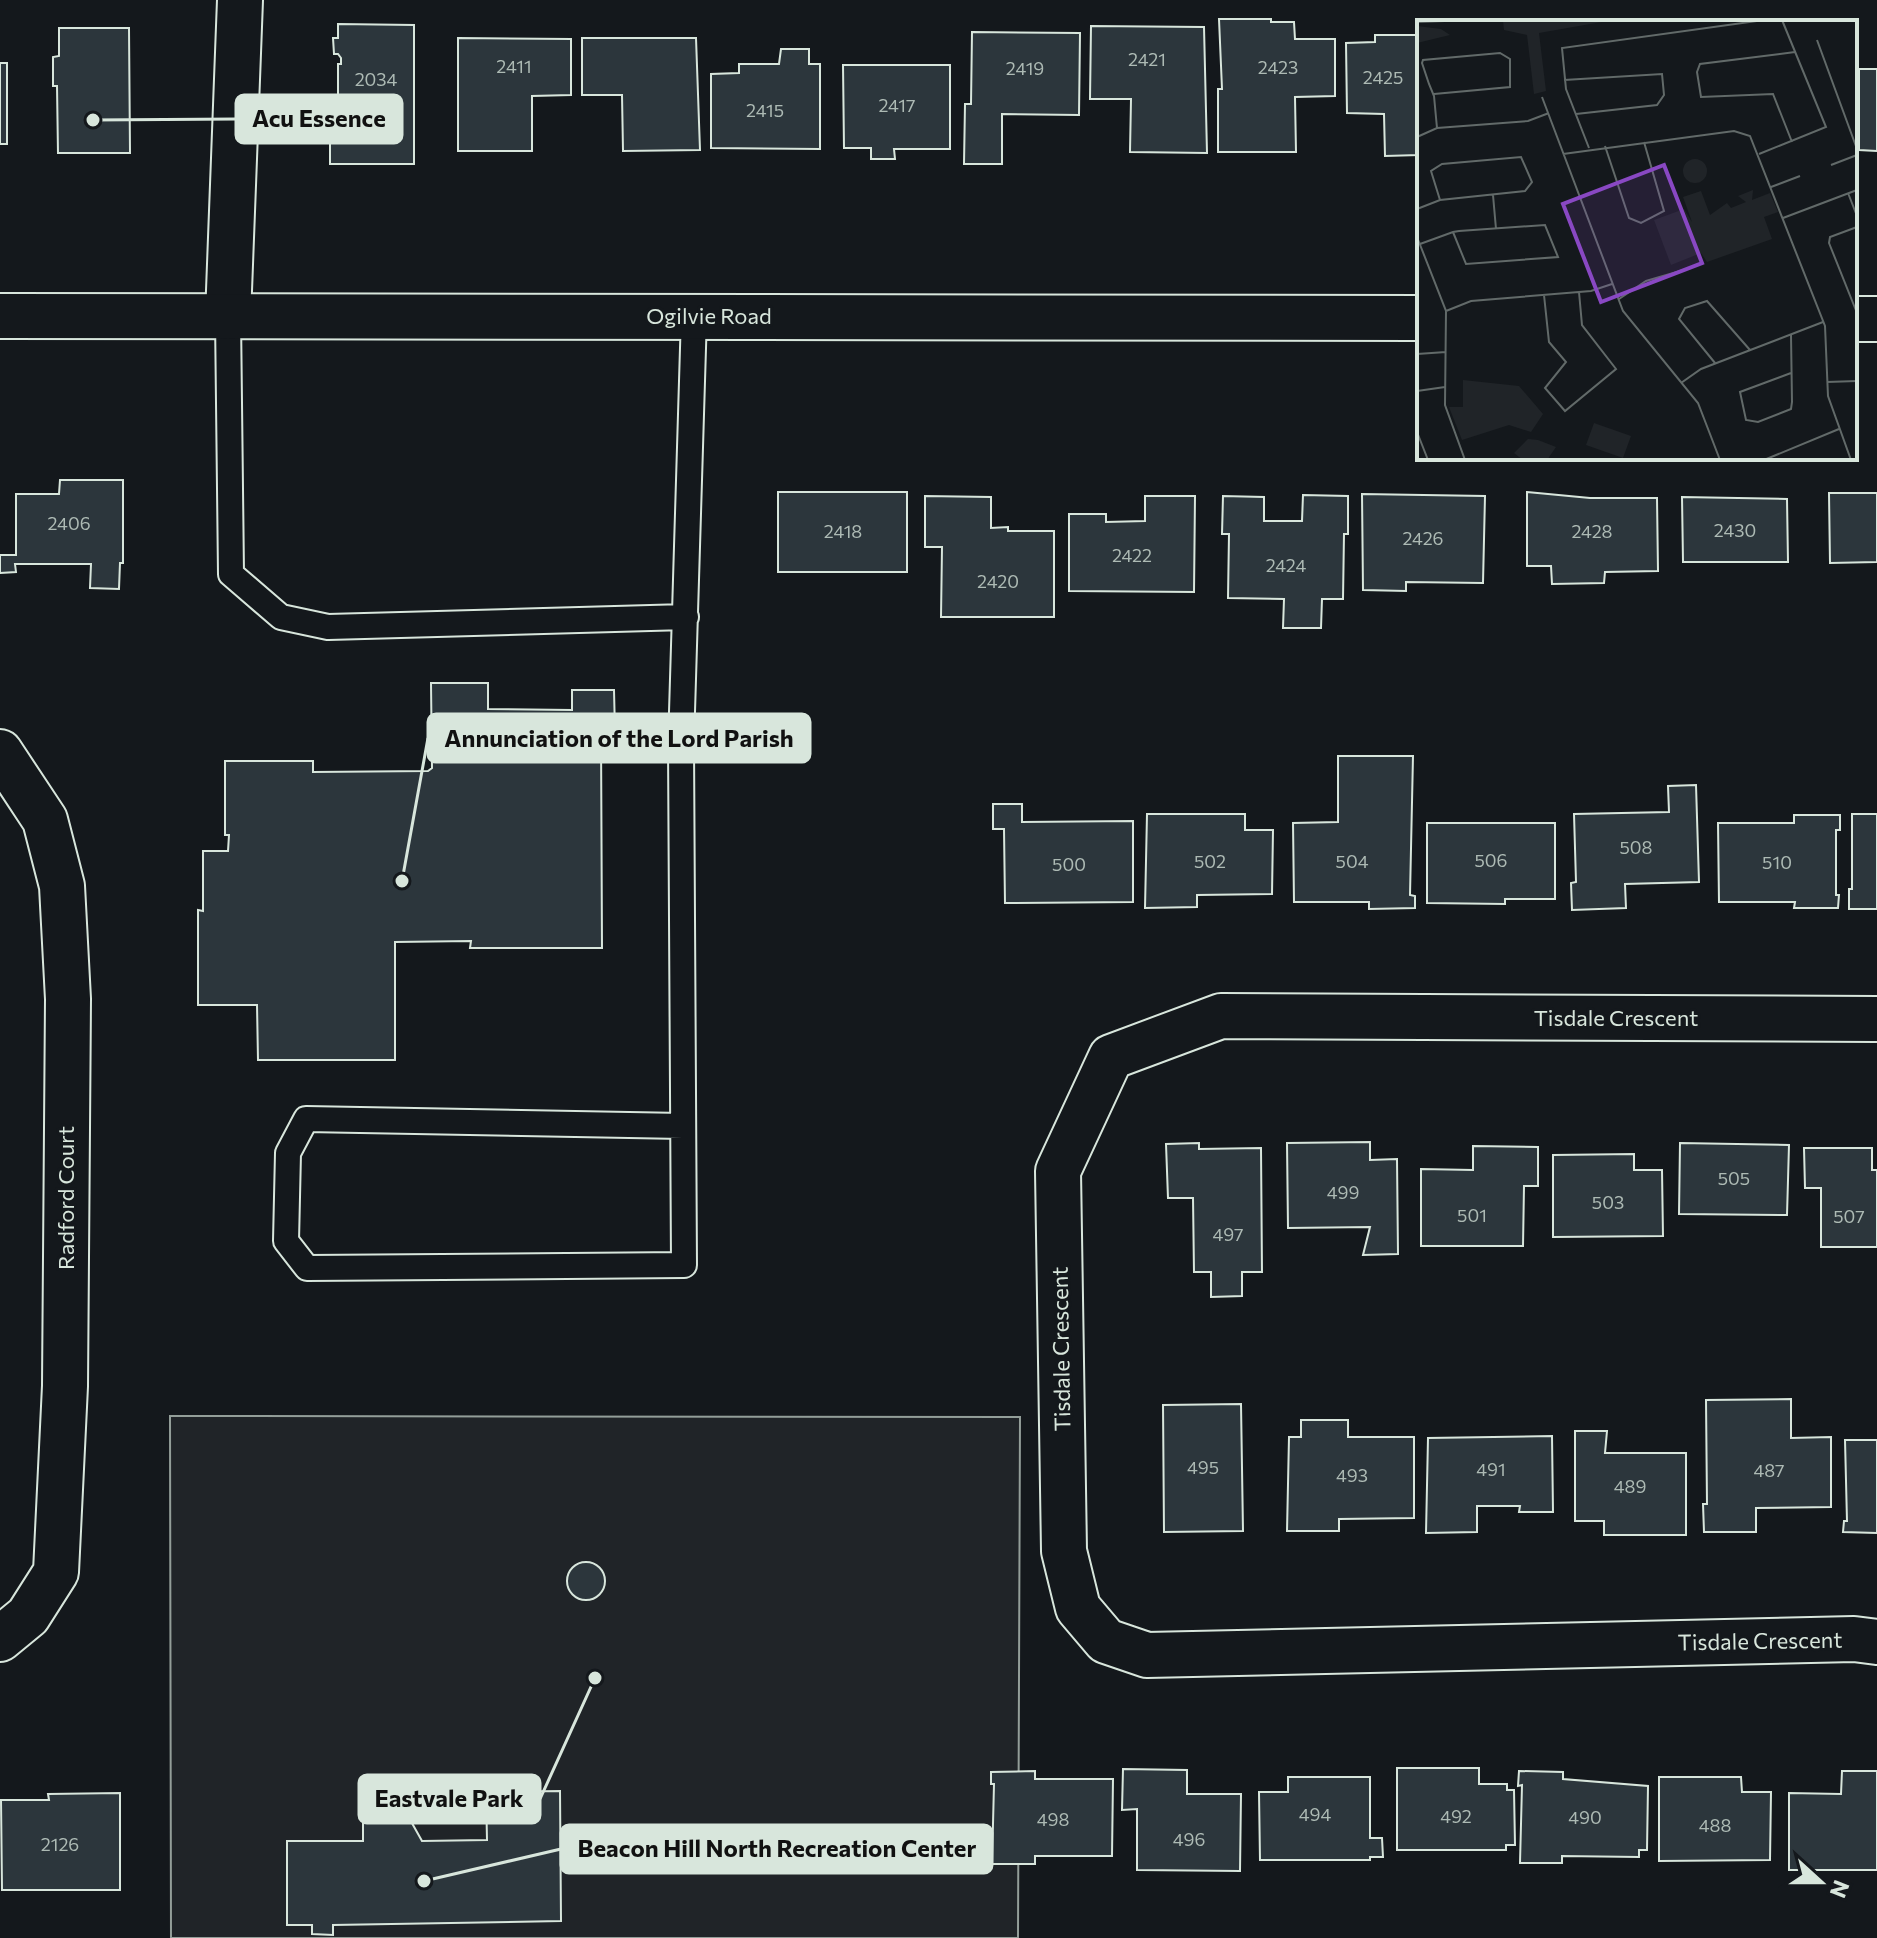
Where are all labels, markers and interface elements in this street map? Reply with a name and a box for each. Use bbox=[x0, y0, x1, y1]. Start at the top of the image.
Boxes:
inset map bbox=[1417, 20, 1857, 460]
house number: 2421 bbox=[1128, 48, 1166, 70]
house number: 2411 bbox=[496, 55, 532, 77]
house number: 2423 bbox=[1258, 56, 1298, 78]
house number: 2419 bbox=[1006, 57, 1044, 79]
house number: 2425 bbox=[1363, 66, 1403, 88]
house number: 2034 bbox=[355, 68, 398, 90]
house number: 2417 bbox=[878, 94, 916, 116]
callout: Acu Essence bbox=[236, 95, 402, 143]
house number: 2415 bbox=[746, 99, 784, 121]
text: Acu Essence bbox=[252, 103, 386, 132]
street label: Ogilvie Road bbox=[646, 302, 772, 329]
house number: 2406 bbox=[47, 512, 91, 534]
house number: 2430 bbox=[1714, 519, 1756, 541]
house number: 2418 bbox=[824, 520, 862, 542]
house number: 2428 bbox=[1571, 520, 1613, 542]
house number: 2426 bbox=[1402, 527, 1444, 549]
house number: 2422 bbox=[1112, 544, 1152, 566]
house number: 2424 bbox=[1266, 554, 1307, 576]
house number: 2420 bbox=[977, 570, 1019, 592]
callout: Annunciation of the Lord Parish bbox=[428, 714, 810, 762]
text: Annunciation of the Lord Parish bbox=[444, 723, 794, 752]
house number: 508 bbox=[1619, 836, 1653, 858]
house number: 506 bbox=[1474, 849, 1508, 871]
house number: 502 bbox=[1194, 850, 1226, 872]
house number: 504 bbox=[1336, 850, 1369, 872]
house number: 510 bbox=[1762, 851, 1792, 873]
house number: 500 bbox=[1052, 853, 1086, 875]
street label: Tisdale Crescent bbox=[1534, 1004, 1698, 1031]
street label: Radford Court bbox=[52, 1126, 79, 1270]
house number: 505 bbox=[1718, 1167, 1750, 1189]
house number: 499 bbox=[1327, 1181, 1359, 1203]
house number: 503 bbox=[1592, 1191, 1624, 1213]
house number: 501 bbox=[1457, 1204, 1487, 1226]
house number: 507 bbox=[1833, 1205, 1865, 1227]
house number: 497 bbox=[1212, 1223, 1244, 1245]
street label: Tisdale Crescent bbox=[1046, 1266, 1075, 1432]
house number: 495 bbox=[1187, 1456, 1219, 1478]
house number: 491 bbox=[1476, 1458, 1506, 1480]
house number: 487 bbox=[1753, 1459, 1785, 1481]
house number: 493 bbox=[1336, 1464, 1368, 1486]
house number: 489 bbox=[1614, 1475, 1646, 1497]
street label: Tisdale Crescent bbox=[1677, 1626, 1843, 1655]
callout: Eastvale Park bbox=[359, 1775, 540, 1823]
text: Eastvale Park bbox=[374, 1783, 524, 1812]
house number: 494 bbox=[1299, 1803, 1331, 1825]
house number: 492 bbox=[1440, 1805, 1472, 1827]
house number: 490 bbox=[1568, 1806, 1602, 1828]
house number: 498 bbox=[1037, 1808, 1069, 1830]
house number: 488 bbox=[1699, 1814, 1731, 1836]
callout: Beacon Hill North Recreation Center bbox=[561, 1825, 992, 1873]
house number: 496 bbox=[1173, 1828, 1205, 1850]
house number: 2126 bbox=[41, 1833, 79, 1855]
text: Beacon Hill North Recreation Center bbox=[578, 1833, 976, 1862]
north arrow bbox=[1781, 1842, 1861, 1922]
text: N bbox=[1825, 1877, 1856, 1902]

